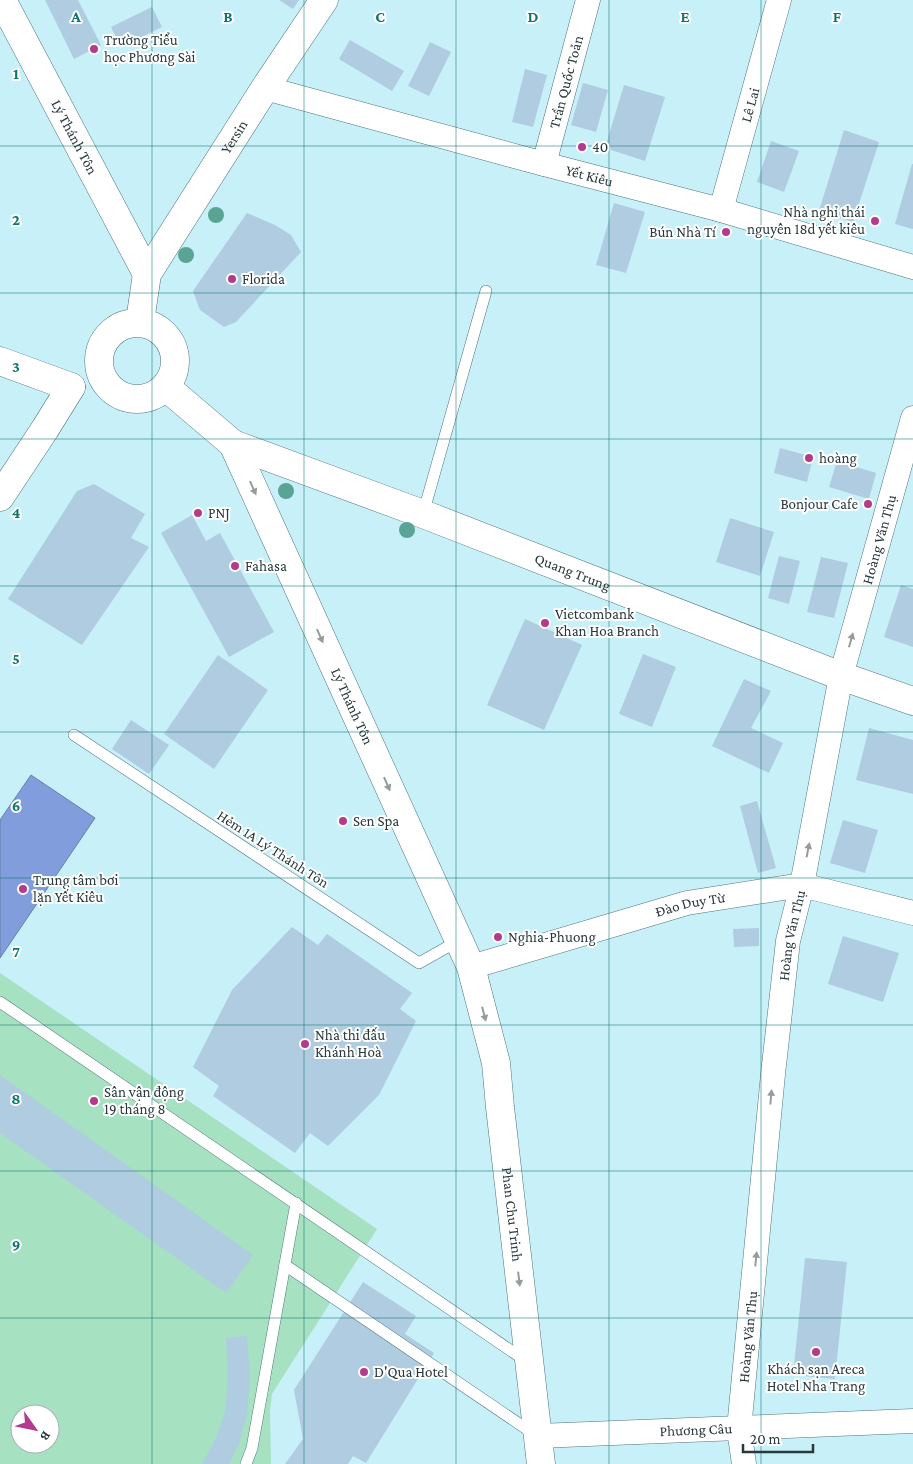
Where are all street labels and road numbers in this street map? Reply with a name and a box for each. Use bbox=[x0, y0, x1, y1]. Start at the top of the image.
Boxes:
street label: Trần Quốc Toản bbox=[546, 34, 586, 130]
street label: Lê Lai bbox=[738, 86, 762, 124]
street label: Lý Thánh Tôn bbox=[48, 97, 101, 177]
street label: Yersin bbox=[217, 117, 251, 157]
street label: Yết Kiêu bbox=[564, 162, 615, 190]
street label: Hoàng Văn Thụ bbox=[859, 493, 900, 586]
street label: Quang Trung bbox=[533, 550, 613, 595]
street label: Lý Thánh Tôn bbox=[328, 665, 377, 747]
street label: Hẻm 1A Lý Thánh Tôn bbox=[214, 807, 332, 892]
street label: Hoàng Văn Thụ bbox=[776, 888, 809, 982]
street label: Đào Duy Từ bbox=[653, 889, 727, 920]
street label: Phan Chu Trinh bbox=[499, 1166, 526, 1262]
street label: Hoàng Văn Thụ bbox=[735, 1290, 761, 1383]
street label: Phương Câu bbox=[659, 1420, 733, 1439]

